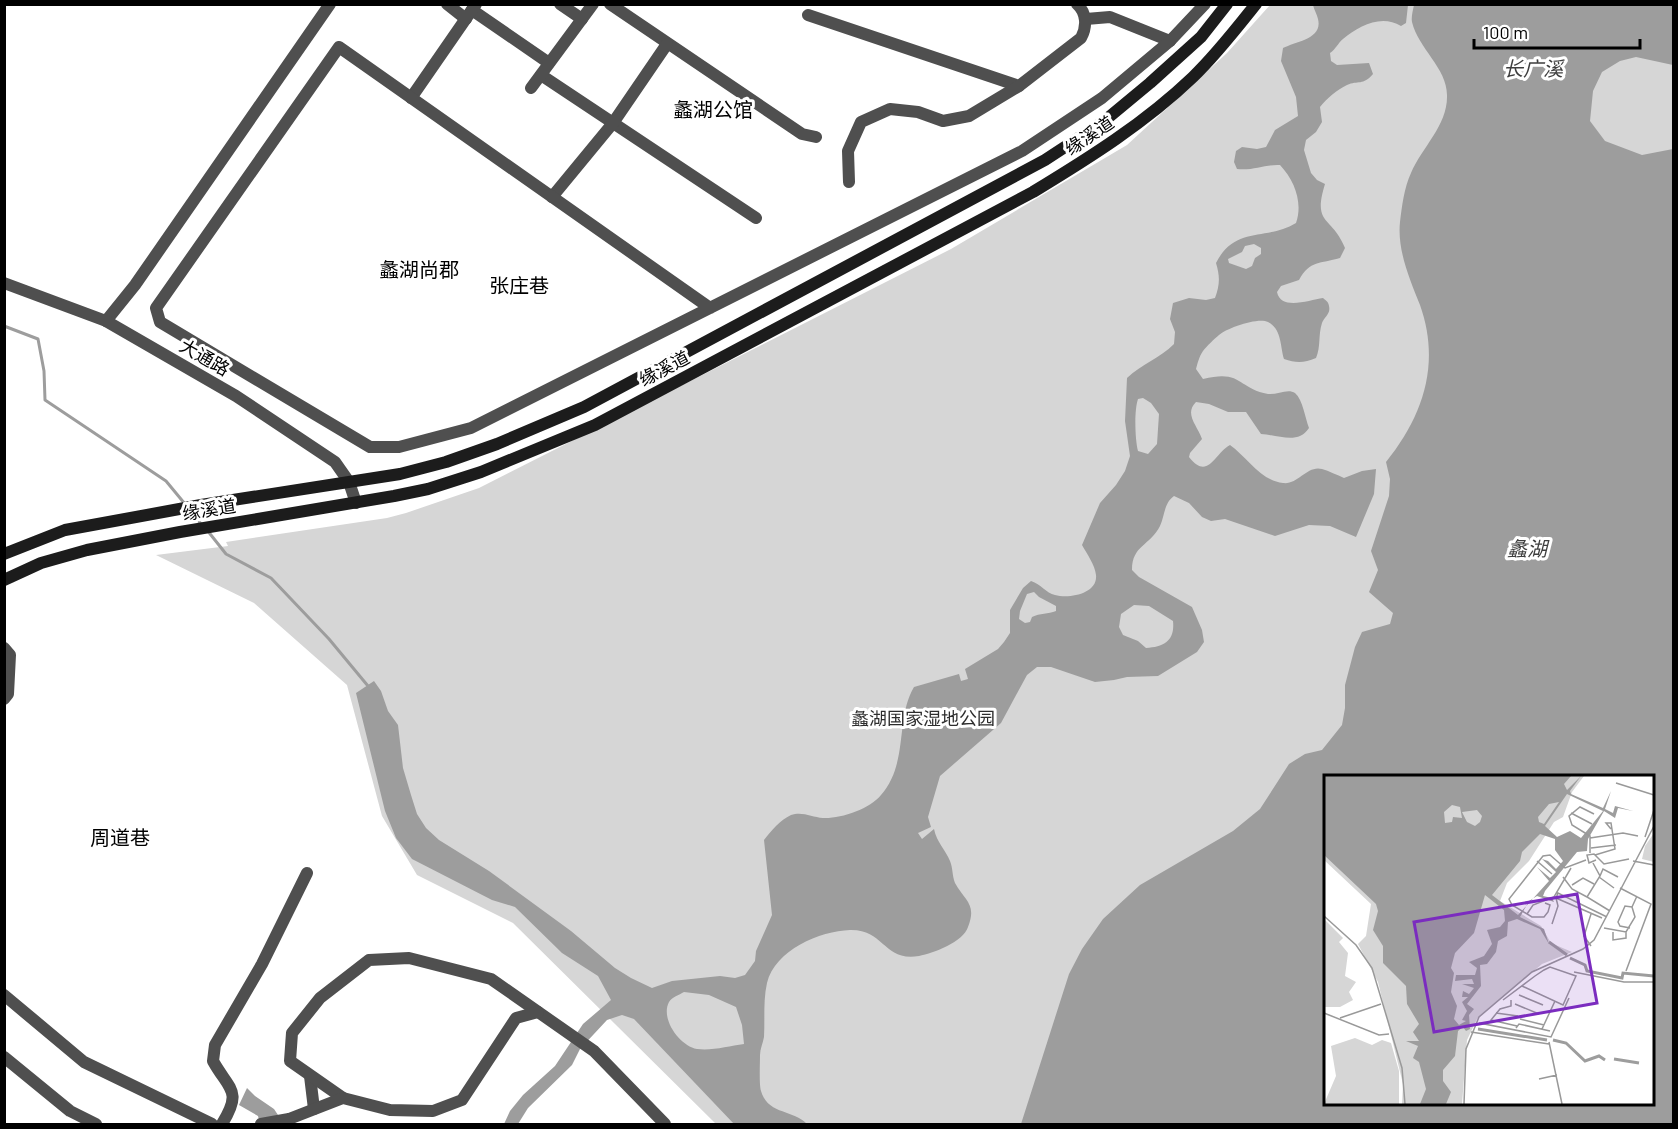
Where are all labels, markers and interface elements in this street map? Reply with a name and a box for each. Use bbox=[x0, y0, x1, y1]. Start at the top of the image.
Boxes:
scale bar bbox=[1474, 12, 1640, 50]
text: 100 m bbox=[1483, 21, 1528, 43]
water label: 长广溪 bbox=[1503, 56, 1565, 80]
district label: 蠡湖公馆 bbox=[673, 97, 753, 121]
street label: 缘溪道 bbox=[1060, 111, 1118, 159]
district label: 蠡湖尚郡 bbox=[379, 257, 459, 281]
district label: 张庄巷 bbox=[489, 273, 549, 297]
street label: 大通路 bbox=[176, 334, 234, 380]
street label: 缘溪道 bbox=[635, 346, 693, 390]
street label: 缘溪道 bbox=[181, 494, 237, 524]
water label: 蠡湖 bbox=[1507, 536, 1550, 560]
park label: 蠡湖国家湿地公园 bbox=[851, 707, 995, 729]
inset map bbox=[1324, 775, 1654, 1105]
district label: 周道巷 bbox=[90, 825, 150, 849]

